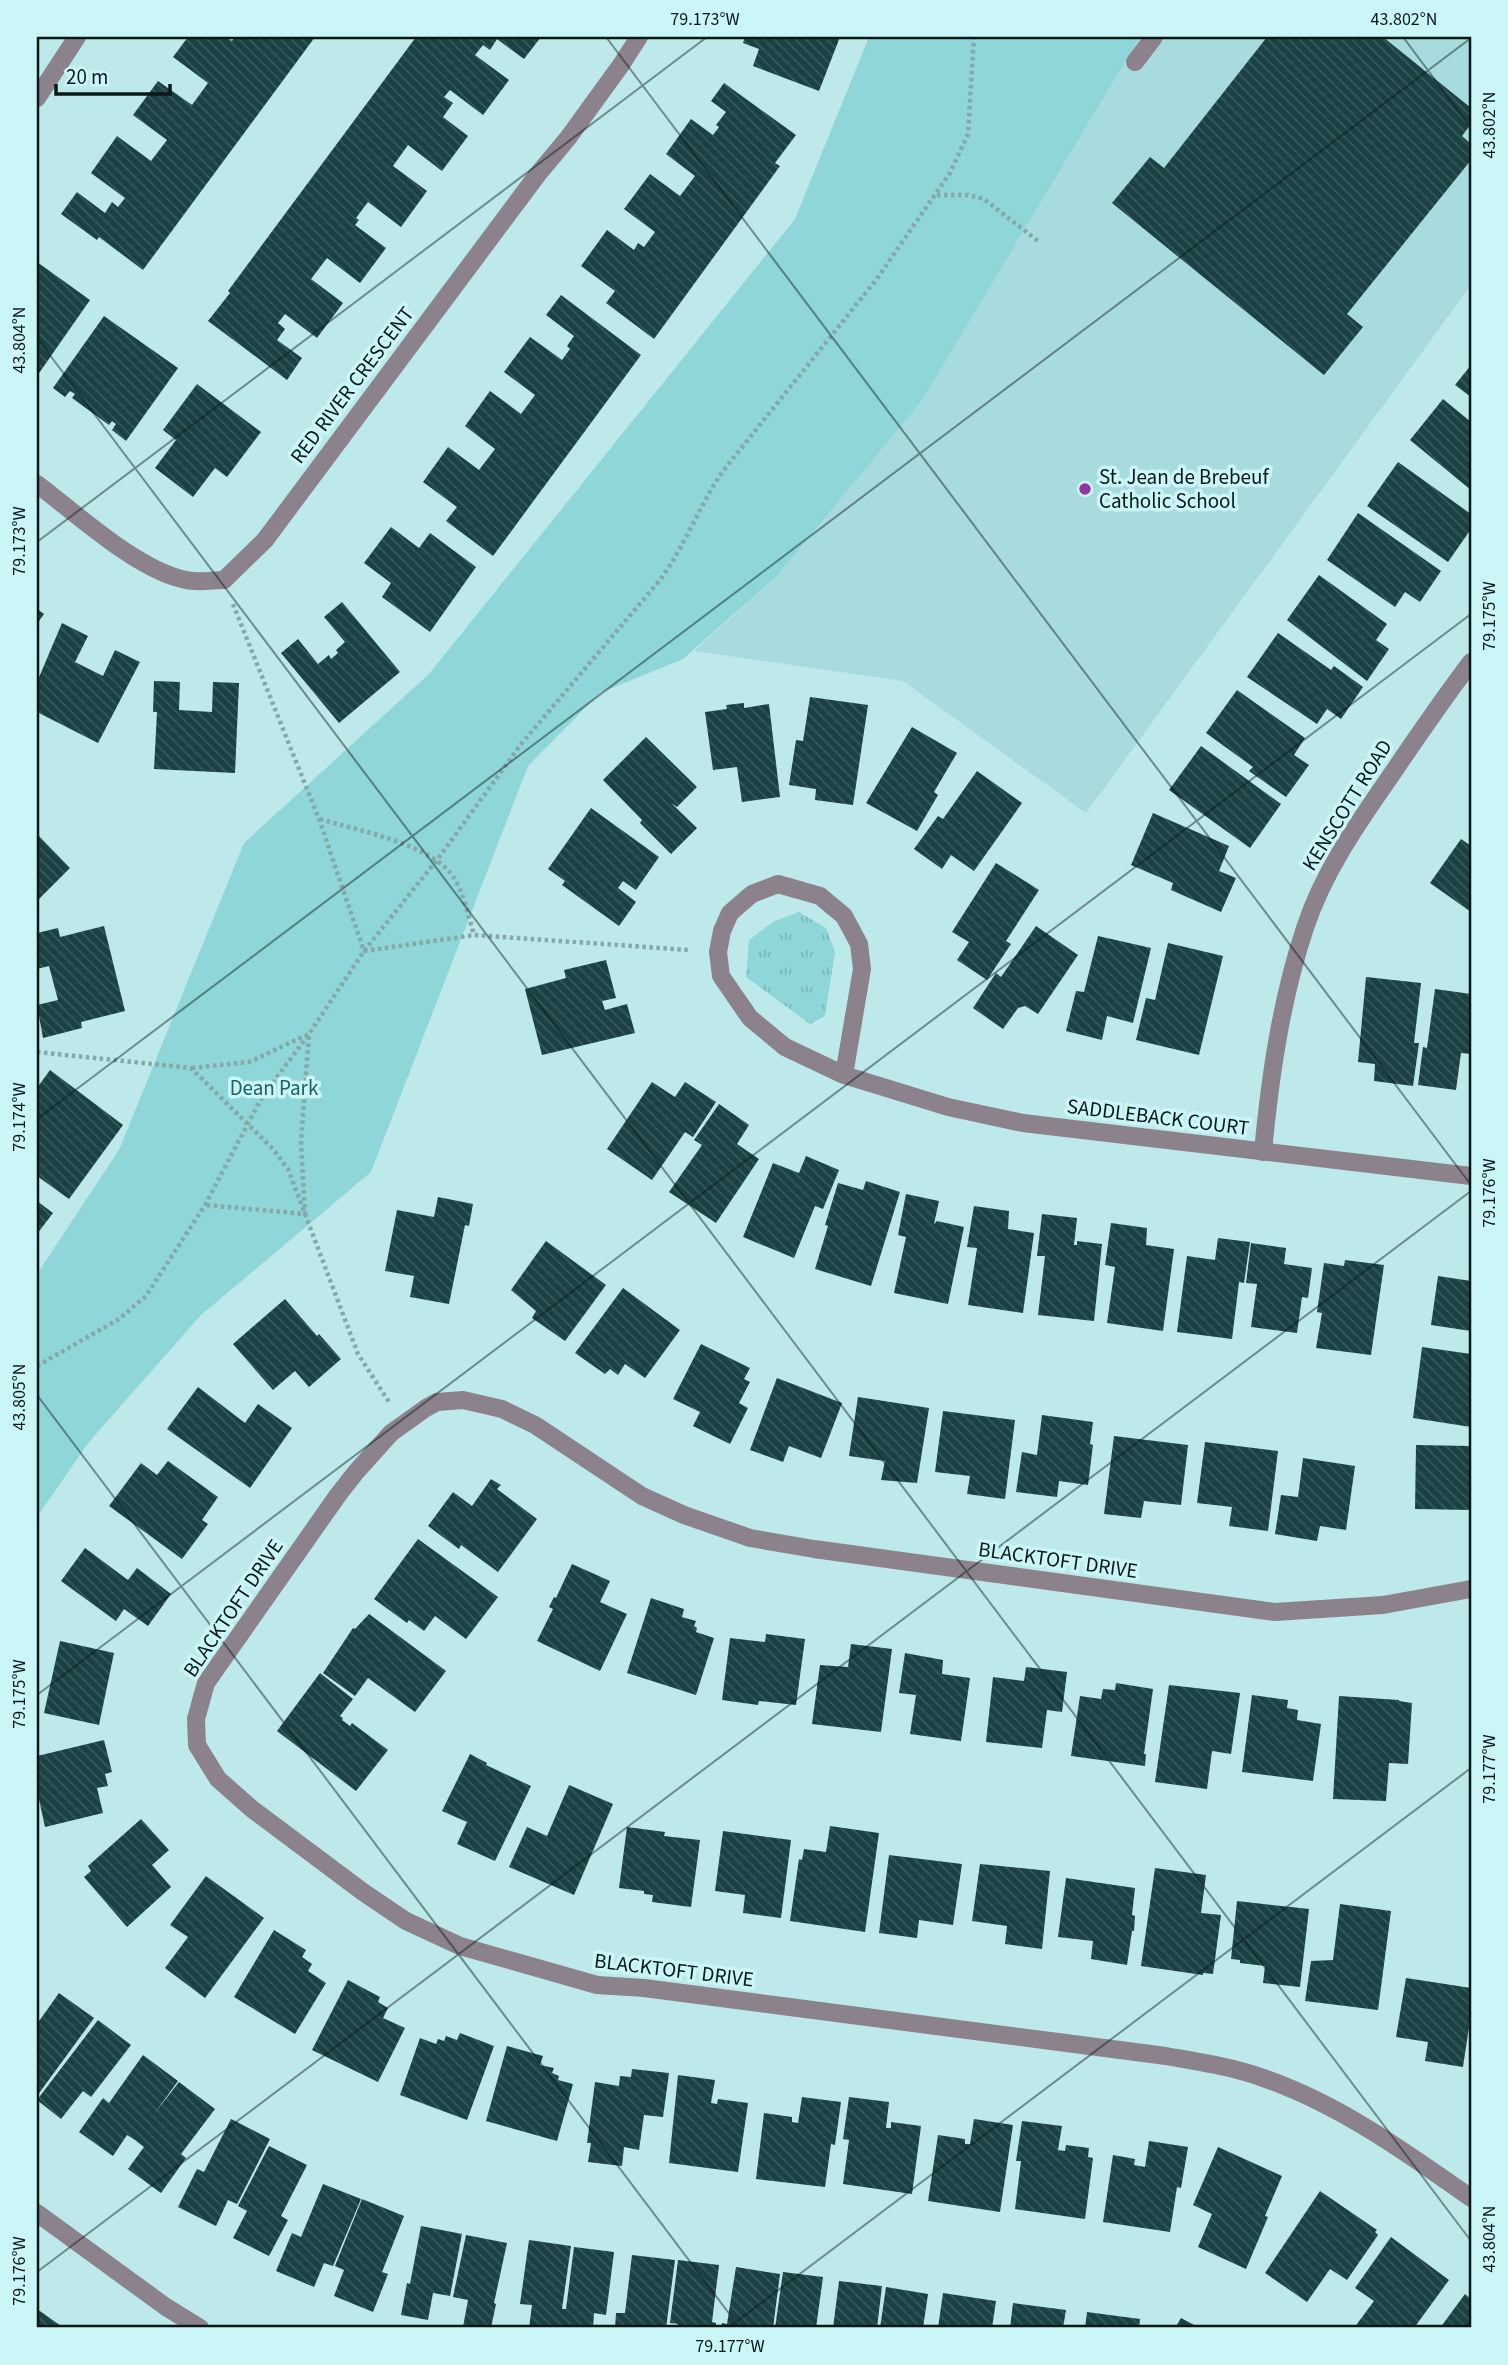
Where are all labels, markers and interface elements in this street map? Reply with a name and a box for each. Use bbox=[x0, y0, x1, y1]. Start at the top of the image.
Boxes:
text: 79.173°W bbox=[670, 7, 740, 32]
text: 43.802°N bbox=[1371, 7, 1437, 32]
scale bar bbox=[56, 52, 170, 96]
text: 20 m bbox=[66, 62, 108, 92]
text: 43.802°N bbox=[1477, 92, 1502, 158]
street label: RED RIVER CRESCENT bbox=[283, 300, 421, 470]
text: 43.804°N bbox=[7, 307, 32, 373]
place label: St. Jean de Brebeuf Catholic School bbox=[1099, 462, 1269, 516]
marker: St. Jean de Brebeuf Catholic School bbox=[1077, 481, 1093, 497]
text: 79.173°W bbox=[7, 506, 32, 576]
text: 79.175°W bbox=[1477, 581, 1502, 651]
street label: KENSCOTT ROAD bbox=[1295, 734, 1399, 876]
park label: Dean Park bbox=[230, 1073, 319, 1103]
text: 79.174°W bbox=[7, 1082, 32, 1152]
street label: SADDLEBACK COURT bbox=[1065, 1091, 1251, 1143]
text: 79.176°W bbox=[1477, 1158, 1502, 1228]
text: 43.805°N bbox=[7, 1364, 32, 1430]
street label: BLACKTOFT DRIVE bbox=[176, 1533, 290, 1683]
street label: BLACKTOFT DRIVE bbox=[976, 1534, 1140, 1586]
text: 79.175°W bbox=[7, 1659, 32, 1729]
text: 79.177°W bbox=[1477, 1734, 1502, 1804]
street label: BLACKTOFT DRIVE bbox=[593, 1945, 755, 1995]
text: 43.804°N bbox=[1477, 2206, 1502, 2272]
text: 79.176°W bbox=[7, 2236, 32, 2306]
text: 79.177°W bbox=[695, 2334, 765, 2359]

